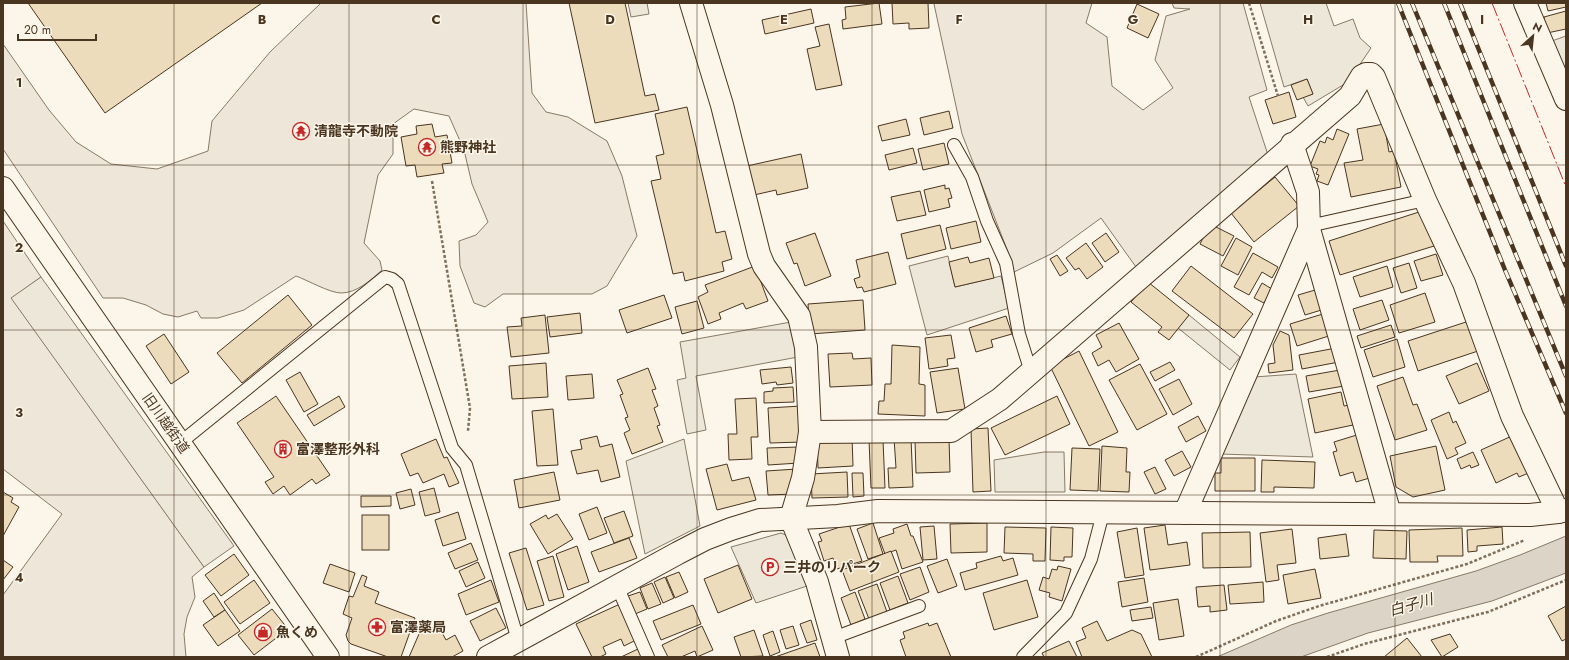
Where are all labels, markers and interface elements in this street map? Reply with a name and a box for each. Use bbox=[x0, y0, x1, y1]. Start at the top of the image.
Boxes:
text: B bbox=[258, 10, 267, 29]
text: C bbox=[431, 10, 441, 29]
text: D bbox=[605, 10, 615, 29]
text: E bbox=[780, 10, 788, 29]
text: F bbox=[955, 10, 963, 29]
text: G bbox=[1128, 10, 1139, 29]
text: H bbox=[1303, 10, 1313, 29]
text: I bbox=[1480, 10, 1484, 29]
scale bar bbox=[18, 16, 96, 42]
north arrow bbox=[1513, 16, 1553, 56]
text: N bbox=[1530, 18, 1545, 36]
text: 20 m bbox=[24, 21, 51, 39]
text: 1 bbox=[16, 73, 22, 92]
temple icon: 清龍寺不動院 bbox=[291, 121, 311, 141]
place label: 清龍寺不動院 bbox=[314, 121, 398, 141]
temple icon: 熊野神社 bbox=[417, 137, 437, 157]
place label: 熊野神社 bbox=[440, 137, 496, 157]
text: 2 bbox=[15, 238, 23, 257]
street label: 旧川越街道 bbox=[138, 389, 194, 457]
text: 3 bbox=[15, 403, 23, 422]
building icon: 富澤整形外科 bbox=[273, 439, 293, 459]
place label: 富澤整形外科 bbox=[296, 439, 380, 459]
parking icon: 三井のリパーク bbox=[760, 557, 780, 577]
place label: 三井のリパーク bbox=[783, 557, 881, 577]
text: 4 bbox=[14, 568, 24, 587]
water label: 白子川 bbox=[1386, 588, 1438, 622]
pharmacy icon: 富澤薬局 bbox=[367, 617, 387, 637]
place label: 富澤薬局 bbox=[390, 617, 446, 637]
shop icon: 魚くめ bbox=[253, 622, 273, 642]
place label: 魚くめ bbox=[276, 622, 318, 642]

